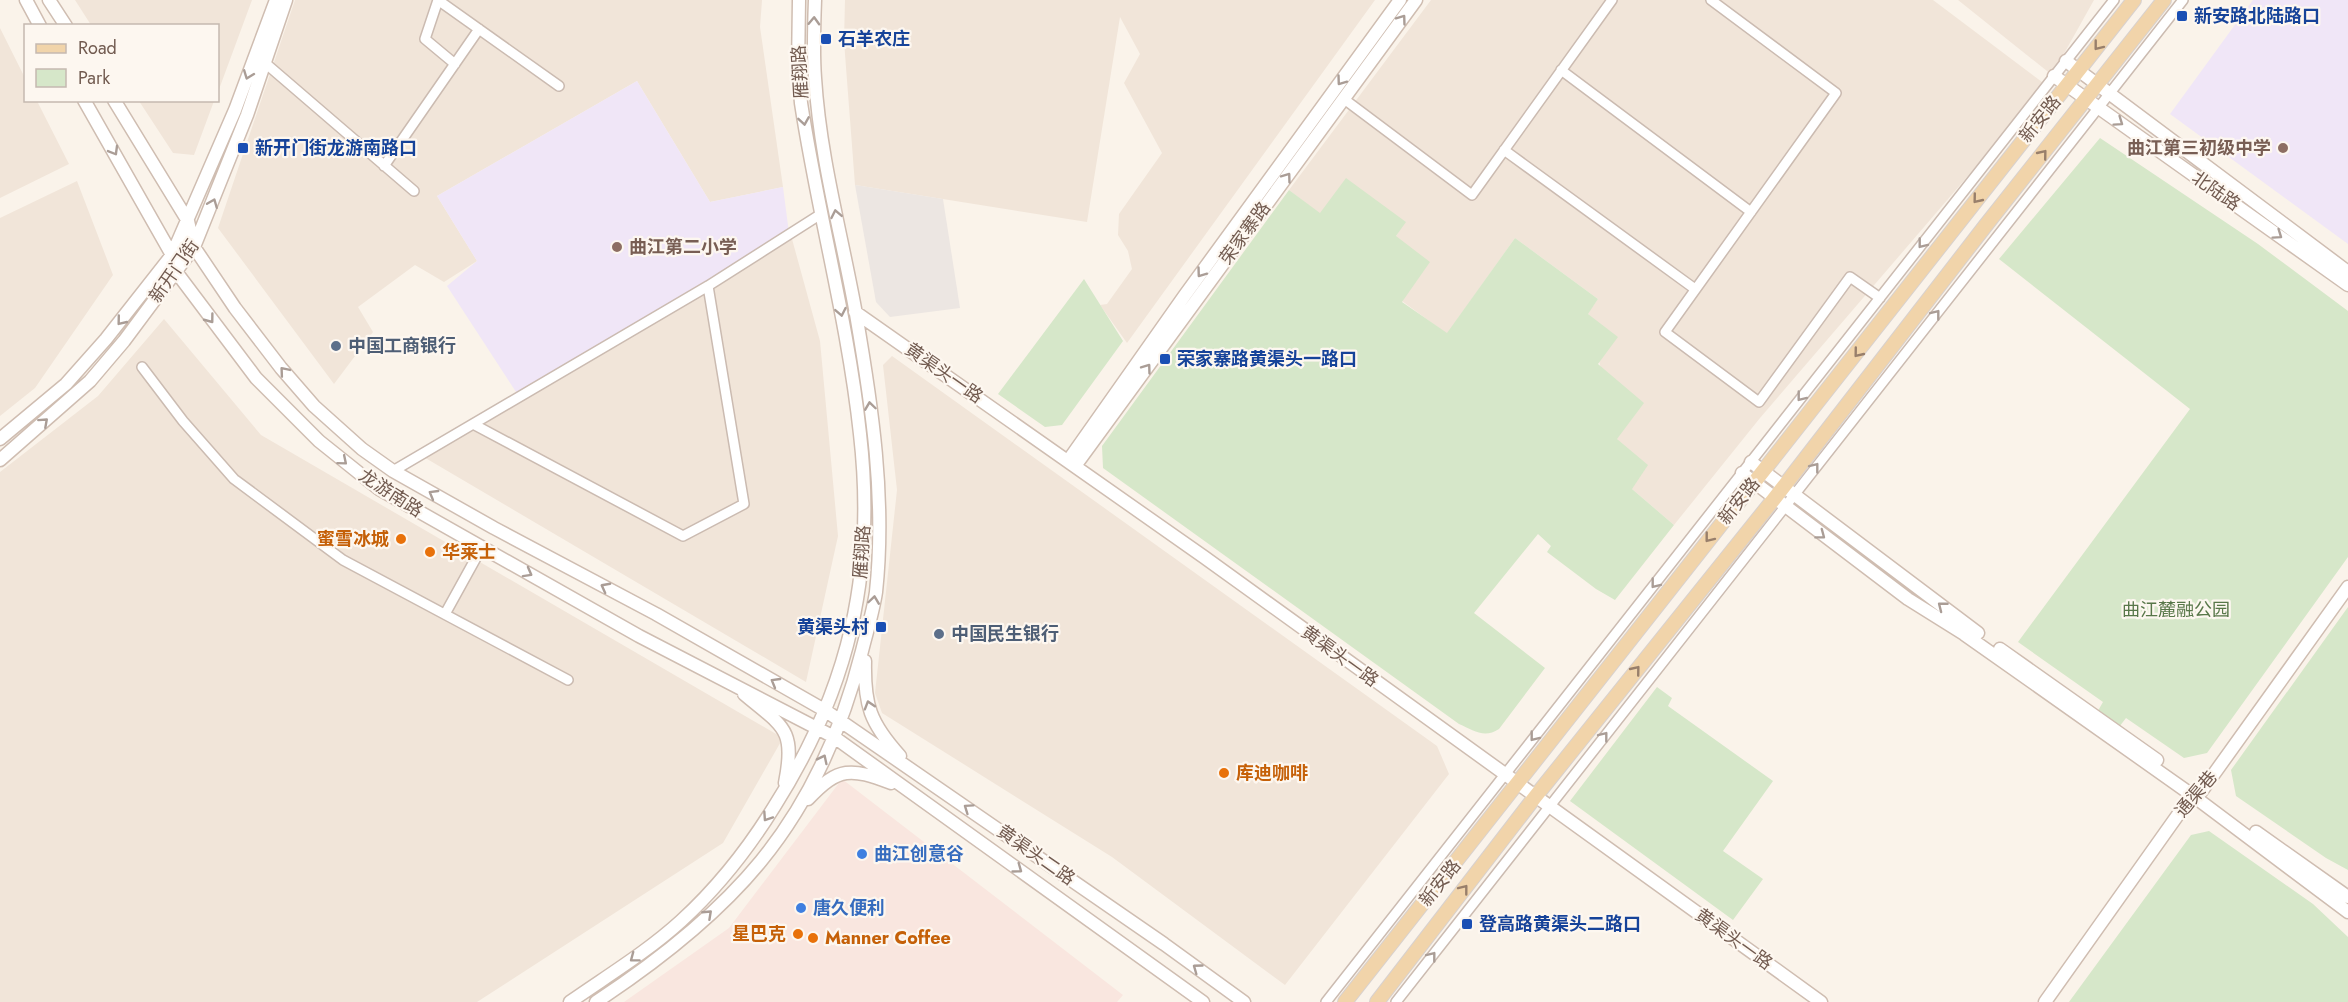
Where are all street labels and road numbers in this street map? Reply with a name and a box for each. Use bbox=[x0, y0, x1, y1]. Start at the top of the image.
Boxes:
street label: 雁翔路 bbox=[786, 44, 814, 100]
street label: 新安路 bbox=[2013, 90, 2067, 148]
street label: 北陆路 bbox=[2186, 165, 2246, 217]
street label: 荣家寨路 bbox=[1213, 196, 1277, 270]
street label: 新开门街 bbox=[143, 234, 205, 308]
street label: 黄渠头一路 bbox=[900, 337, 988, 409]
street label: 龙游南路 bbox=[354, 462, 428, 524]
street label: 新安路 bbox=[1712, 472, 1766, 530]
street label: 雁翔路 bbox=[847, 524, 877, 580]
street label: 黄渠头一路 bbox=[1296, 619, 1384, 693]
street label: 通渠巷 bbox=[2169, 765, 2223, 823]
street label: 黄渠头二路 bbox=[992, 819, 1080, 891]
street label: 新安路 bbox=[1413, 854, 1467, 912]
street label: 黄渠头一路 bbox=[1690, 902, 1778, 976]

